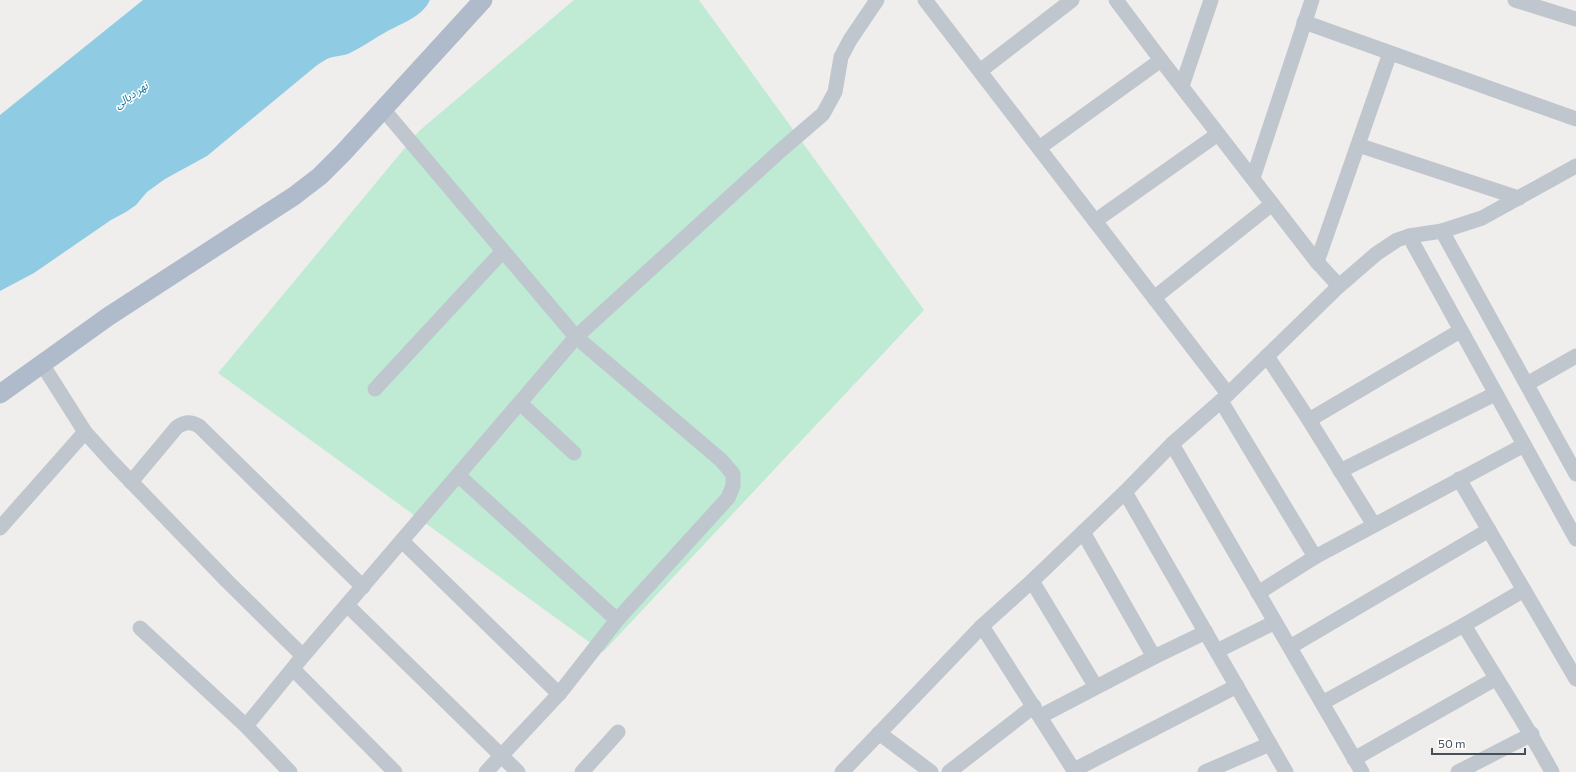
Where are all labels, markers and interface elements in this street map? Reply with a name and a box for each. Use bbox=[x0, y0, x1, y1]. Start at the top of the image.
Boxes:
water label: نهر ديالى bbox=[112, 78, 152, 112]
scale bar bbox=[1432, 730, 1525, 756]
text: 50 m bbox=[1438, 736, 1466, 750]

